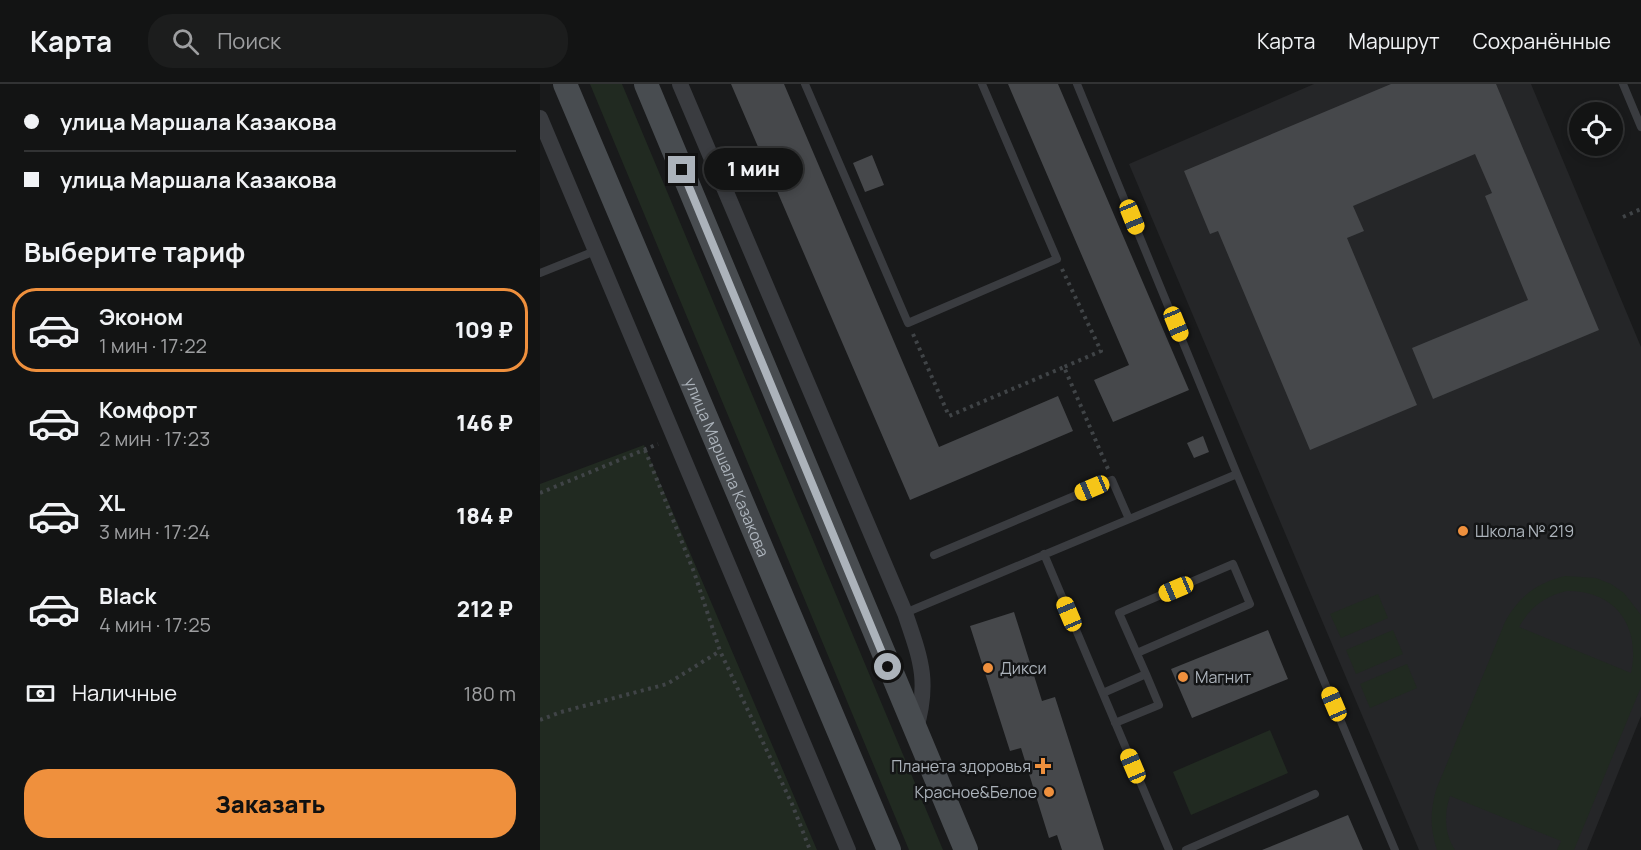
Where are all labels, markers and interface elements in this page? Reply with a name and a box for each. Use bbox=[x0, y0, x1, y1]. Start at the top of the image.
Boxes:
search box bbox=[148, 14, 568, 68]
text: Карта bbox=[30, 22, 112, 60]
icon: search bbox=[169, 25, 202, 58]
text: Поиск bbox=[217, 26, 281, 56]
text: Карта bbox=[1257, 27, 1315, 55]
text: Маршрут bbox=[1348, 27, 1440, 55]
text: Сохранённые bbox=[1473, 27, 1611, 55]
map controls bbox=[1569, 102, 1623, 156]
button: locate bbox=[1569, 102, 1623, 156]
text: улица Маршала Казакова bbox=[60, 107, 337, 137]
callout: 1 мин bbox=[703, 149, 802, 191]
text: 1 мин bbox=[727, 155, 780, 182]
route end bbox=[668, 156, 695, 183]
text: улица Маршала Казакова bbox=[60, 165, 337, 195]
car bbox=[1117, 197, 1147, 237]
text: Выберите тариф bbox=[24, 233, 245, 270]
text: Эконом bbox=[99, 302, 183, 332]
icon: car bbox=[27, 303, 81, 357]
car bbox=[1161, 304, 1191, 344]
text: 109 ₽ bbox=[455, 315, 513, 345]
text: 1 мин · 17:22 bbox=[99, 332, 207, 359]
street label: улица Маршала Казакова bbox=[679, 374, 775, 560]
text: Комфорт bbox=[99, 395, 197, 425]
icon: car bbox=[27, 396, 81, 450]
text: 146 ₽ bbox=[456, 408, 513, 438]
text: 2 мин · 17:23 bbox=[99, 425, 210, 452]
car bbox=[1072, 473, 1112, 503]
text: XL bbox=[99, 488, 125, 518]
icon: car bbox=[27, 489, 81, 543]
text: 184 ₽ bbox=[456, 501, 513, 531]
text: 3 мин · 17:24 bbox=[99, 518, 210, 545]
place label: Школа № 219 bbox=[1475, 520, 1574, 542]
marker: Школа № 219 bbox=[1456, 524, 1470, 538]
car bbox=[1156, 574, 1196, 604]
text: Black bbox=[99, 581, 156, 611]
icon: car bbox=[27, 582, 81, 636]
text: 212 ₽ bbox=[457, 594, 513, 624]
car bbox=[1054, 594, 1084, 634]
text: 4 мин · 17:25 bbox=[99, 611, 211, 638]
route start bbox=[874, 653, 901, 680]
place label: Дикси bbox=[1000, 657, 1047, 679]
marker: Дикси bbox=[981, 661, 995, 675]
place label: Магнит bbox=[1195, 666, 1251, 688]
marker: Магнит bbox=[1176, 670, 1190, 684]
icon: cash bbox=[24, 677, 57, 710]
text: Наличные bbox=[72, 678, 177, 708]
text: 180 m bbox=[463, 680, 516, 707]
car bbox=[1319, 684, 1349, 724]
car bbox=[1118, 746, 1148, 786]
place label: Планета здоровья bbox=[891, 755, 1031, 777]
marker: Планета здоровья bbox=[1036, 759, 1050, 773]
button: Заказать bbox=[24, 769, 516, 838]
place label: Красное&Белое bbox=[915, 781, 1037, 803]
marker: Красное&Белое bbox=[1042, 785, 1056, 799]

